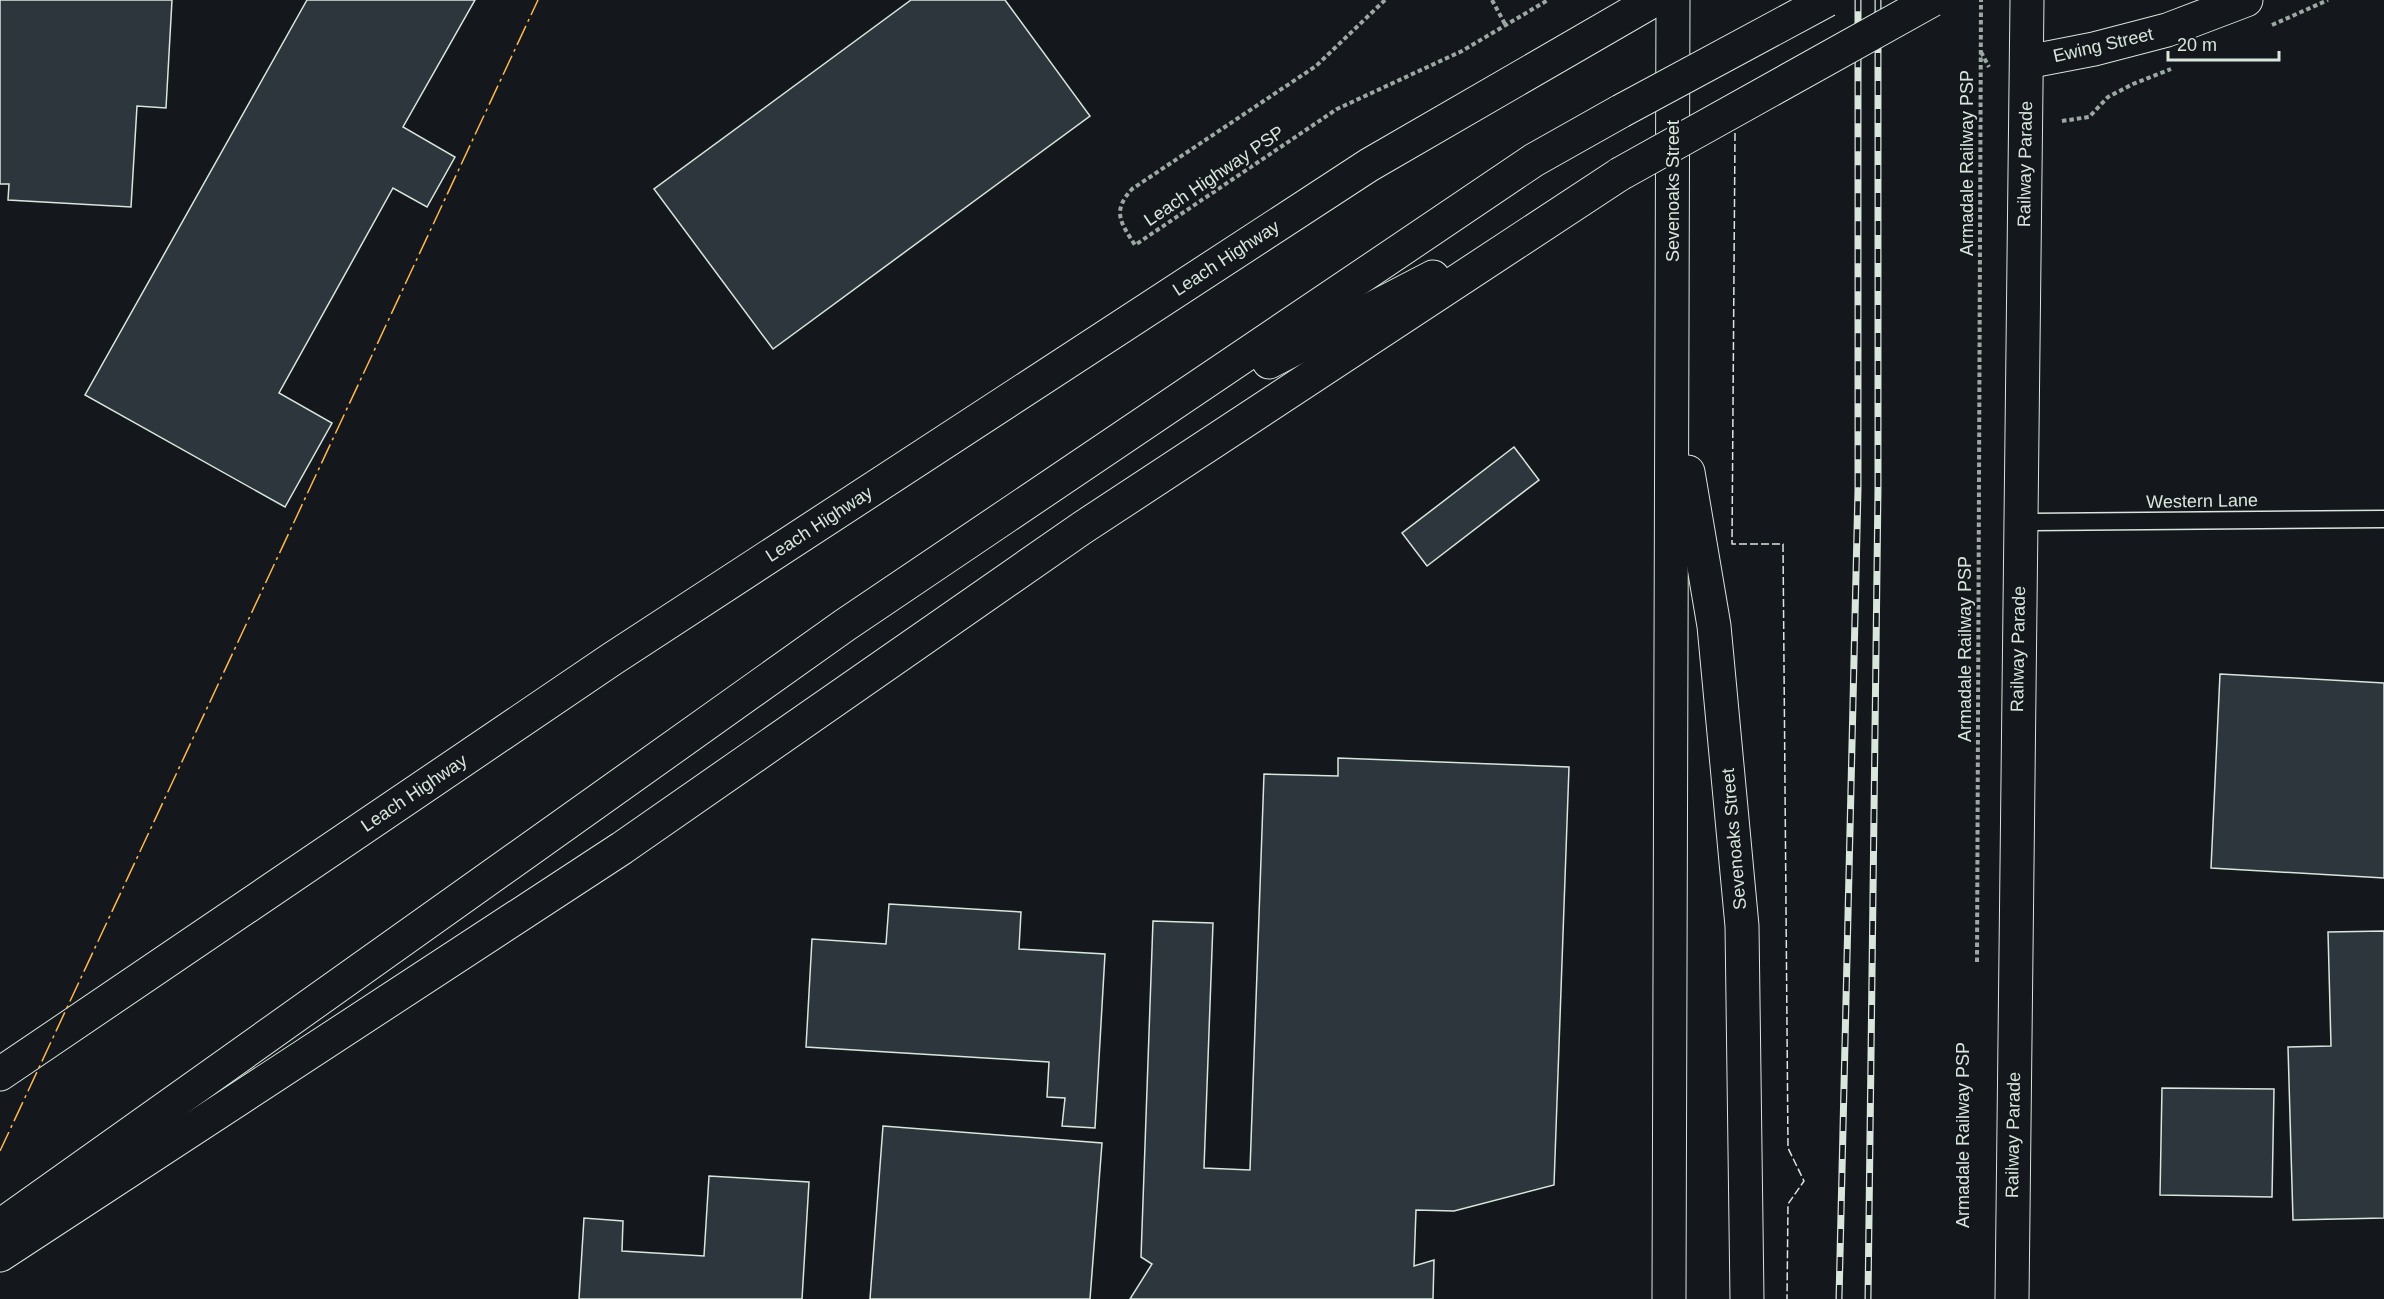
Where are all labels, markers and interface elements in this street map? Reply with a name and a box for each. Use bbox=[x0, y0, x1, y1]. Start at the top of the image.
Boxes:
street label: Ewing Street bbox=[2051, 24, 2155, 66]
scale bar bbox=[2168, 24, 2279, 62]
text: 20 m bbox=[2177, 35, 2217, 55]
street label: Armadale Railway PSP bbox=[1957, 70, 1977, 256]
street label: Railway Parade bbox=[2014, 101, 2036, 227]
street label: Sevenoaks Street bbox=[1663, 120, 1683, 262]
street label: Leach Highway PSP bbox=[1140, 122, 1288, 230]
street label: Leach Highway bbox=[1169, 216, 1283, 300]
street label: Leach Highway bbox=[762, 482, 876, 566]
street label: Western Lane bbox=[2146, 490, 2258, 512]
street label: Armadale Railway PSP bbox=[1955, 556, 1975, 742]
street label: Railway Parade bbox=[2007, 586, 2029, 712]
street label: Leach Highway bbox=[357, 750, 471, 836]
street label: Sevenoaks Street bbox=[1718, 767, 1750, 911]
street label: Armadale Railway PSP bbox=[1953, 1042, 1973, 1228]
street label: Railway Parade bbox=[2002, 1072, 2024, 1198]

